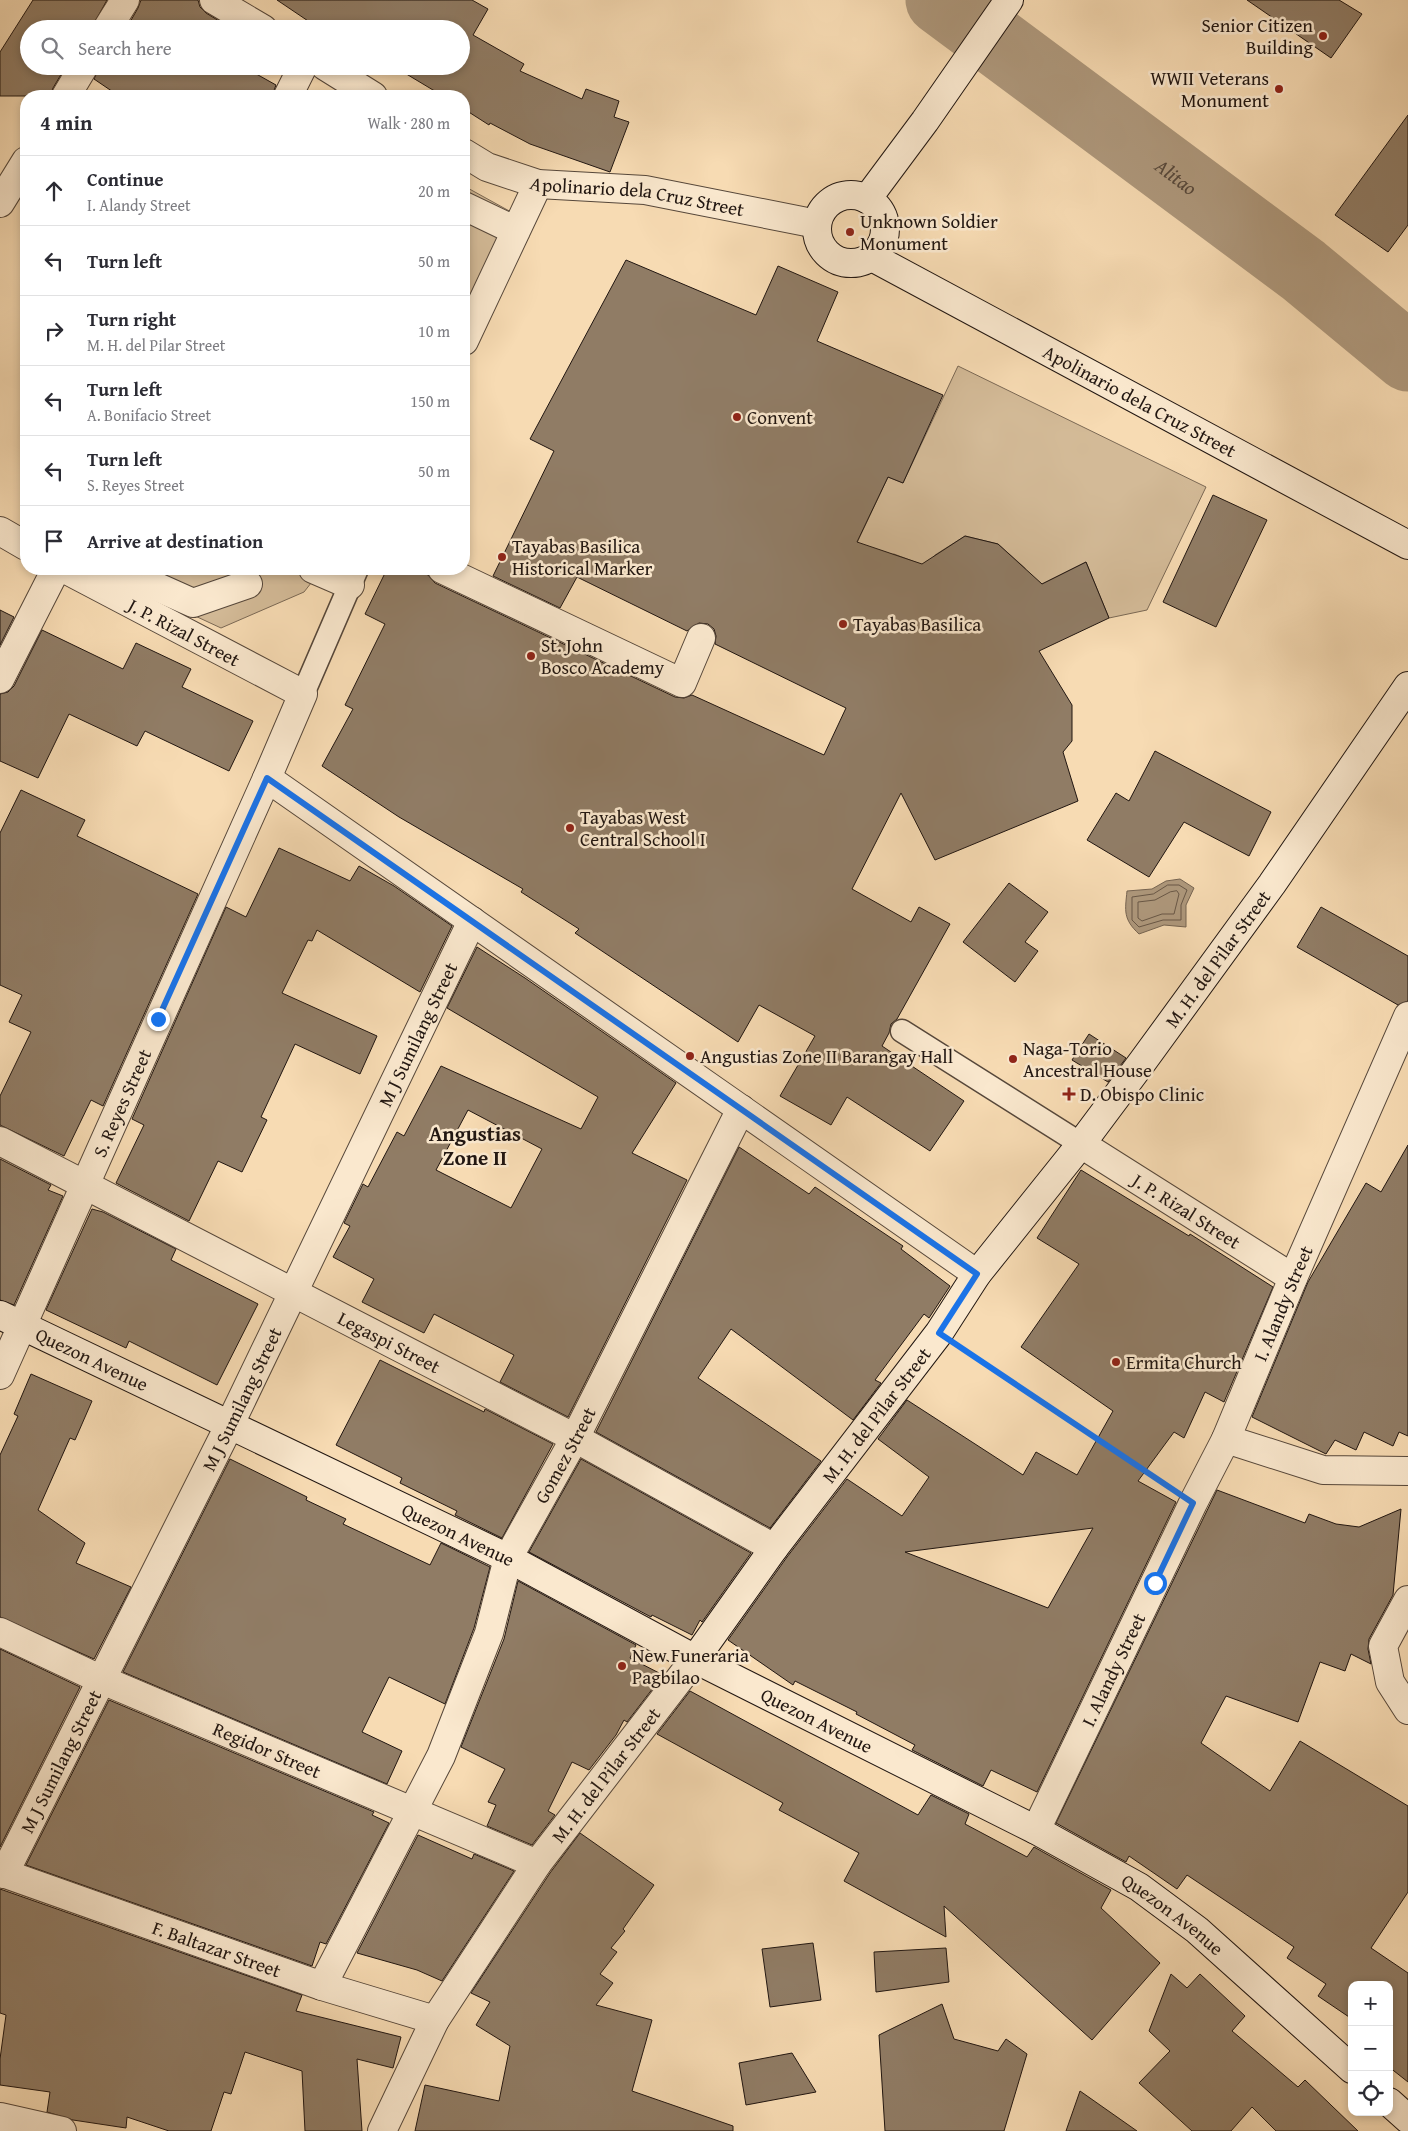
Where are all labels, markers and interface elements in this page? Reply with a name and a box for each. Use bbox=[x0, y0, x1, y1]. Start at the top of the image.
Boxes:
place label: Senior Citizen Building bbox=[1201, 11, 1314, 61]
search box bbox=[20, 20, 470, 75]
marker: Senior Citizen Building bbox=[1317, 30, 1329, 42]
icon: search bbox=[38, 34, 66, 62]
text: Search here bbox=[78, 34, 172, 62]
place label: WWII Veterans Monument bbox=[1150, 64, 1269, 114]
marker: WWII Veterans Monument bbox=[1273, 83, 1285, 95]
text: 4 min bbox=[40, 107, 92, 138]
text: Walk · 280 m bbox=[367, 111, 450, 135]
water label: Alitao bbox=[1149, 150, 1204, 202]
text: Continue bbox=[87, 165, 164, 193]
street label: Apolinario dela Cruz Street bbox=[526, 168, 747, 223]
icon: ahead bbox=[40, 177, 68, 205]
text: 20 m bbox=[418, 179, 450, 203]
text: I. Alandy Street bbox=[87, 193, 191, 217]
place label: Unknown Soldier Monument bbox=[860, 207, 998, 257]
marker: Unknown Soldier Monument bbox=[844, 226, 856, 238]
icon: left bbox=[40, 247, 68, 275]
text: Turn left bbox=[87, 247, 162, 275]
text: 50 m bbox=[418, 249, 450, 273]
text: Turn right bbox=[87, 305, 176, 333]
icon: right bbox=[40, 317, 68, 345]
text: 10 m bbox=[418, 319, 450, 343]
text: M. H. del Pilar Street bbox=[87, 333, 225, 357]
street label: Apolinario dela Cruz Street bbox=[1038, 338, 1242, 464]
text: Turn left bbox=[87, 375, 162, 403]
icon: left bbox=[40, 387, 68, 415]
text: 150 m bbox=[410, 389, 450, 413]
text: A. Bonifacio Street bbox=[87, 403, 211, 427]
place label: Convent bbox=[747, 403, 813, 431]
marker: Convent bbox=[731, 411, 743, 423]
text: Turn left bbox=[87, 445, 162, 473]
icon: left bbox=[40, 457, 68, 485]
text: 50 m bbox=[418, 459, 450, 483]
text: S. Reyes Street bbox=[87, 473, 184, 497]
icon: arrive bbox=[40, 527, 68, 555]
text: Arrive at destination bbox=[87, 527, 263, 555]
place label: Tayabas Basilica Historical Marker bbox=[512, 532, 653, 582]
marker: Tayabas Basilica Historical Marker bbox=[496, 551, 508, 563]
street label: J. P. Rizal Street bbox=[121, 590, 245, 673]
place label: Tayabas Basilica bbox=[853, 610, 981, 638]
marker: Tayabas Basilica bbox=[837, 618, 849, 630]
place label: St. John Bosco Academy bbox=[541, 631, 665, 681]
marker: St. John Bosco Academy bbox=[525, 650, 537, 662]
place label: Tayabas West Central School I bbox=[580, 803, 706, 853]
marker: Tayabas West Central School I bbox=[564, 822, 576, 834]
street label: M. H. del Pilar Street bbox=[1158, 884, 1277, 1033]
street label: M J Sumilang Street bbox=[371, 957, 464, 1111]
route end bbox=[147, 1008, 170, 1031]
place label: Naga-Torio Ancestral House bbox=[1023, 1034, 1152, 1084]
place label: Angustias Zone II Barangay Hall bbox=[700, 1042, 953, 1070]
street label: S. Reyes Street bbox=[85, 1044, 158, 1162]
marker: Angustias Zone II Barangay Hall bbox=[684, 1050, 696, 1062]
marker: Naga-Torio Ancestral House bbox=[1007, 1053, 1019, 1065]
place label: D. Obispo Clinic bbox=[1080, 1080, 1204, 1108]
marker: D. Obispo Clinic bbox=[1062, 1087, 1076, 1101]
district label: Angustias Zone II bbox=[429, 1118, 521, 1173]
street label: J. P. Rizal Street bbox=[1125, 1165, 1246, 1256]
street label: I. Alandy Street bbox=[1246, 1241, 1320, 1365]
street label: Legaspi Street bbox=[333, 1304, 446, 1380]
street label: Quezon Avenue bbox=[31, 1320, 153, 1398]
street label: M J Sumilang Street bbox=[195, 1322, 289, 1476]
street label: M. H. del Pilar Street bbox=[815, 1341, 937, 1489]
place label: Ermita Church bbox=[1126, 1348, 1242, 1376]
marker: Ermita Church bbox=[1110, 1356, 1122, 1368]
street label: Gomez Street bbox=[527, 1402, 603, 1508]
street label: Quezon Avenue bbox=[397, 1495, 520, 1573]
route start bbox=[1144, 1572, 1167, 1595]
street label: I. Alandy Street bbox=[1074, 1608, 1152, 1731]
place label: New Funeraria Pagbilao bbox=[632, 1641, 749, 1691]
marker: New Funeraria Pagbilao bbox=[616, 1660, 628, 1672]
street label: Quezon Avenue bbox=[756, 1680, 878, 1760]
street label: M J Sumilang Street bbox=[13, 1685, 108, 1838]
street label: M. H. del Pilar Street bbox=[544, 1701, 667, 1848]
street label: Regidor Street bbox=[209, 1715, 326, 1785]
street label: Quezon Avenue bbox=[1117, 1866, 1230, 1962]
street label: F. Baltazar Street bbox=[149, 1913, 285, 1984]
map controls bbox=[1348, 1981, 1393, 2116]
button: + bbox=[1348, 1981, 1393, 2026]
button: − bbox=[1348, 2026, 1393, 2071]
button: locate bbox=[1348, 2071, 1393, 2116]

